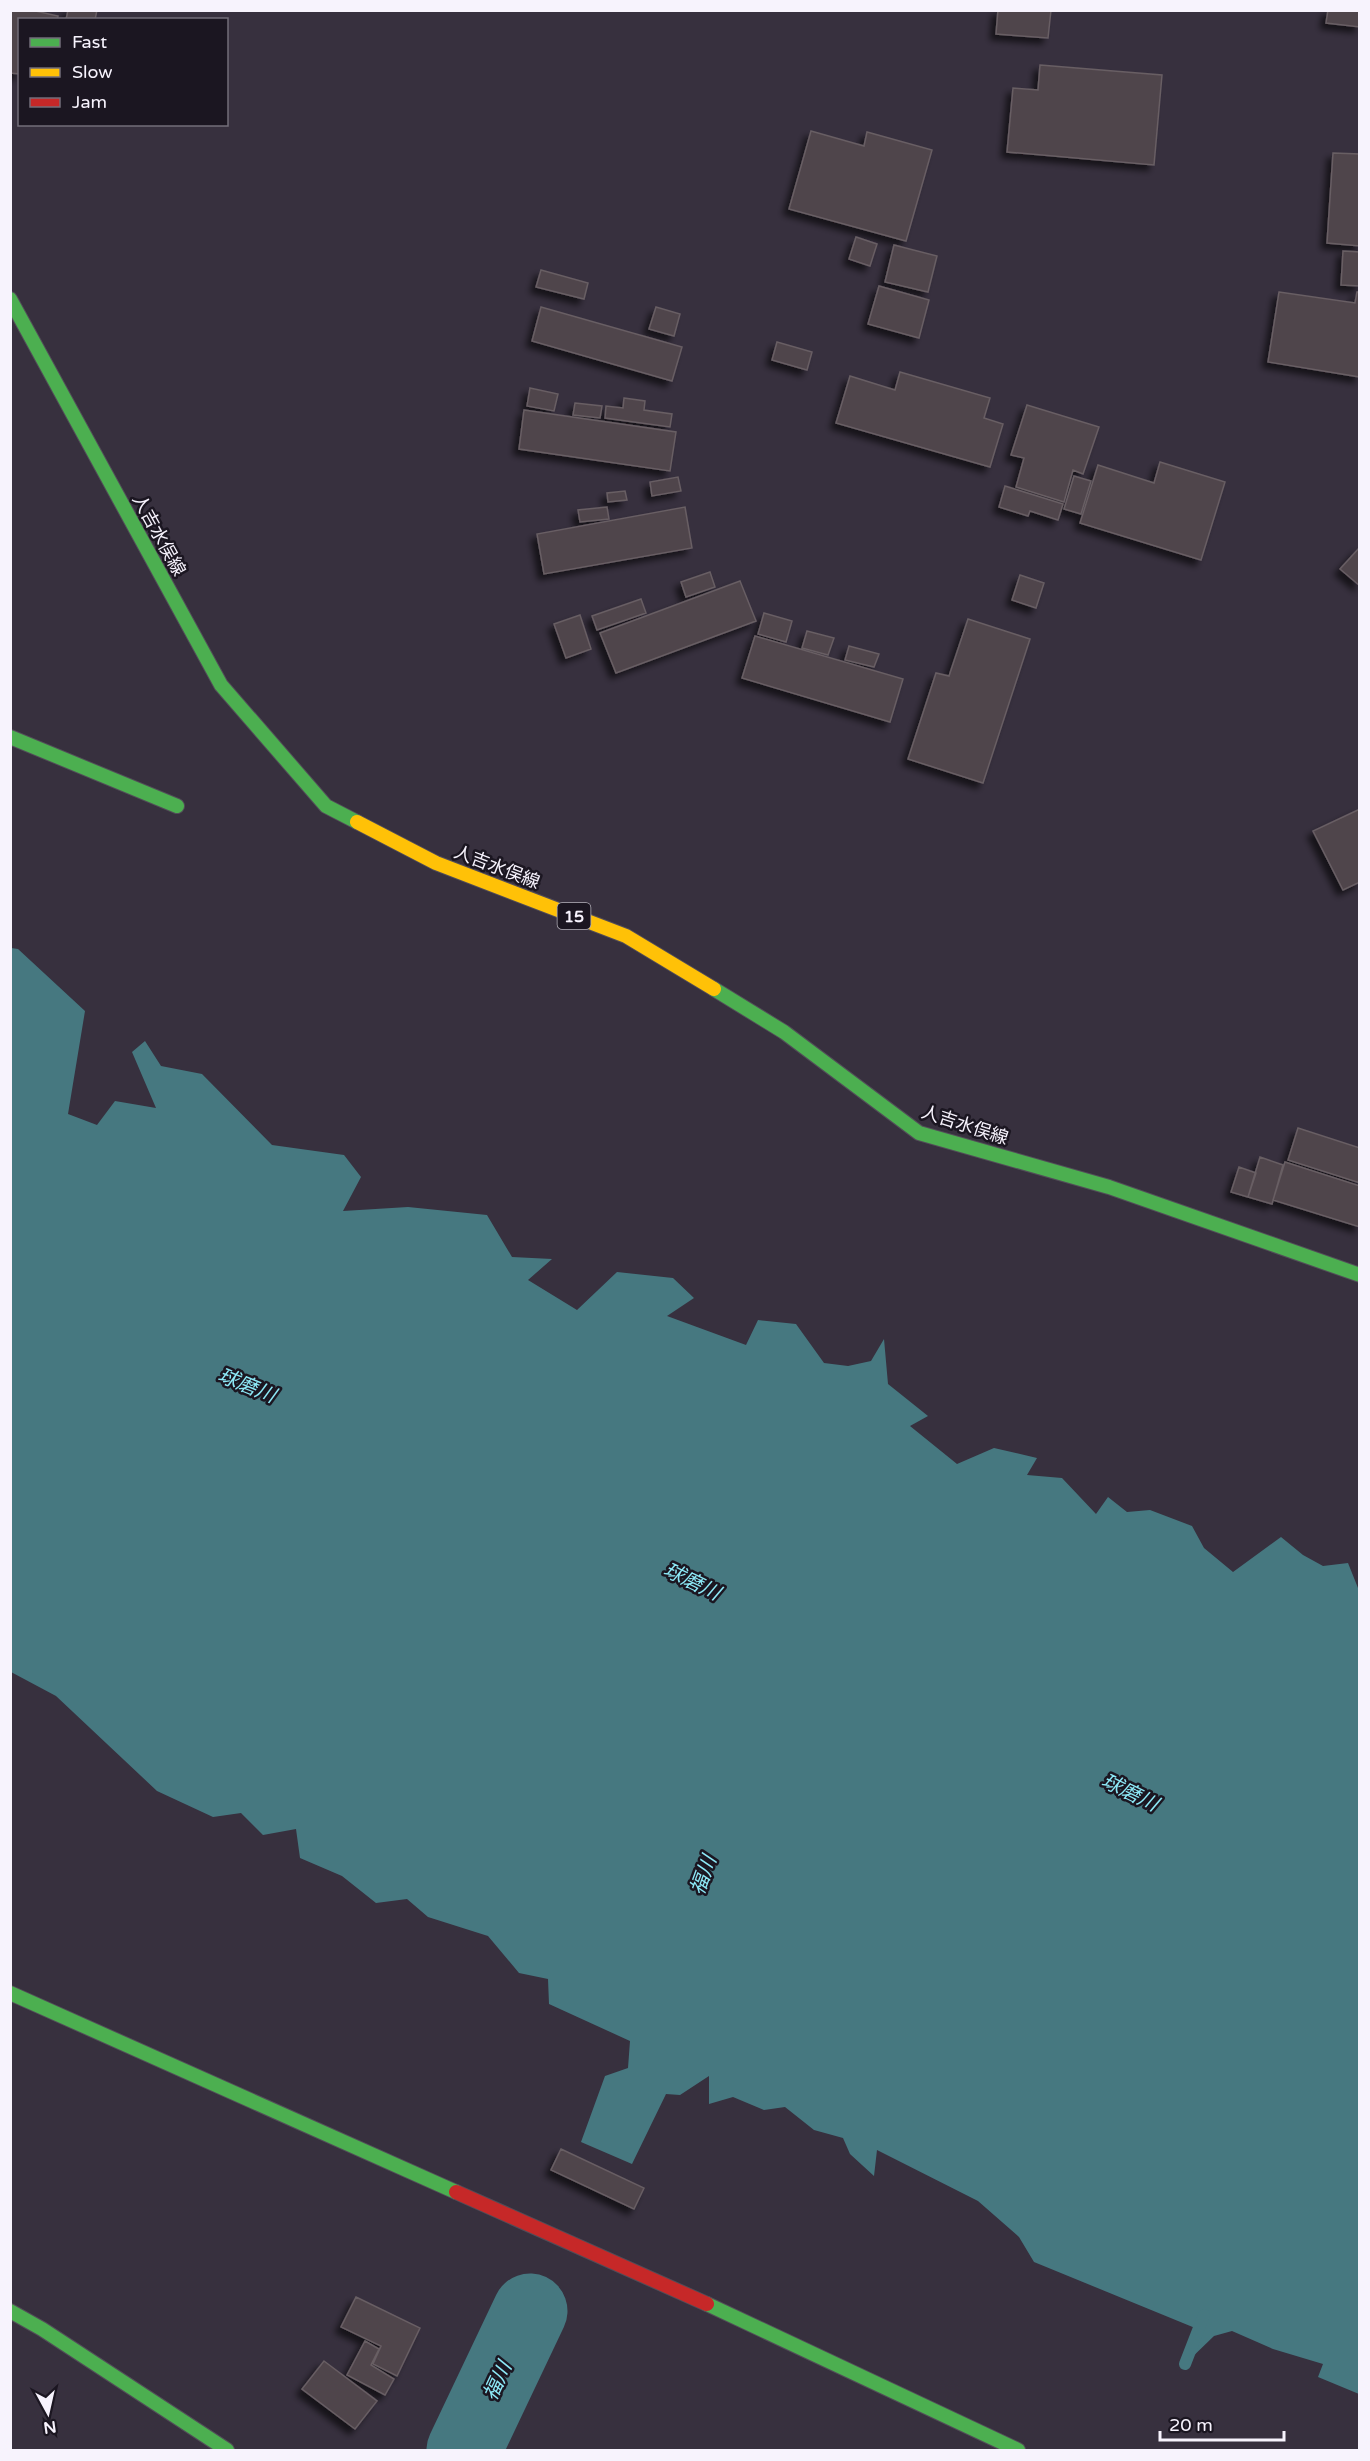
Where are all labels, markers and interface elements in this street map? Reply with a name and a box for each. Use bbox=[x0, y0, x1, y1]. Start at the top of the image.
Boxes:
legend bbox=[18, 18, 228, 126]
text: Fast bbox=[72, 31, 107, 53]
text: Slow bbox=[72, 61, 113, 83]
text: Jam bbox=[72, 91, 107, 113]
street label: 人吉水俣線 bbox=[128, 490, 190, 580]
street label: 人吉水俣線 bbox=[451, 841, 543, 893]
road number: 15 bbox=[558, 903, 590, 929]
street label: 人吉水俣線 bbox=[919, 1101, 1011, 1149]
water label: 球磨川 bbox=[214, 1364, 281, 1409]
water label: 球磨川 bbox=[659, 1558, 726, 1607]
water label: 球磨川 bbox=[1097, 1769, 1164, 1818]
water label: 福川 bbox=[686, 1851, 723, 1898]
water label: 福川 bbox=[479, 2356, 518, 2405]
north arrow bbox=[18, 2383, 78, 2443]
scale bar bbox=[1160, 2404, 1284, 2442]
text: 20 m bbox=[1169, 2414, 1213, 2436]
text: N bbox=[42, 2416, 58, 2438]

